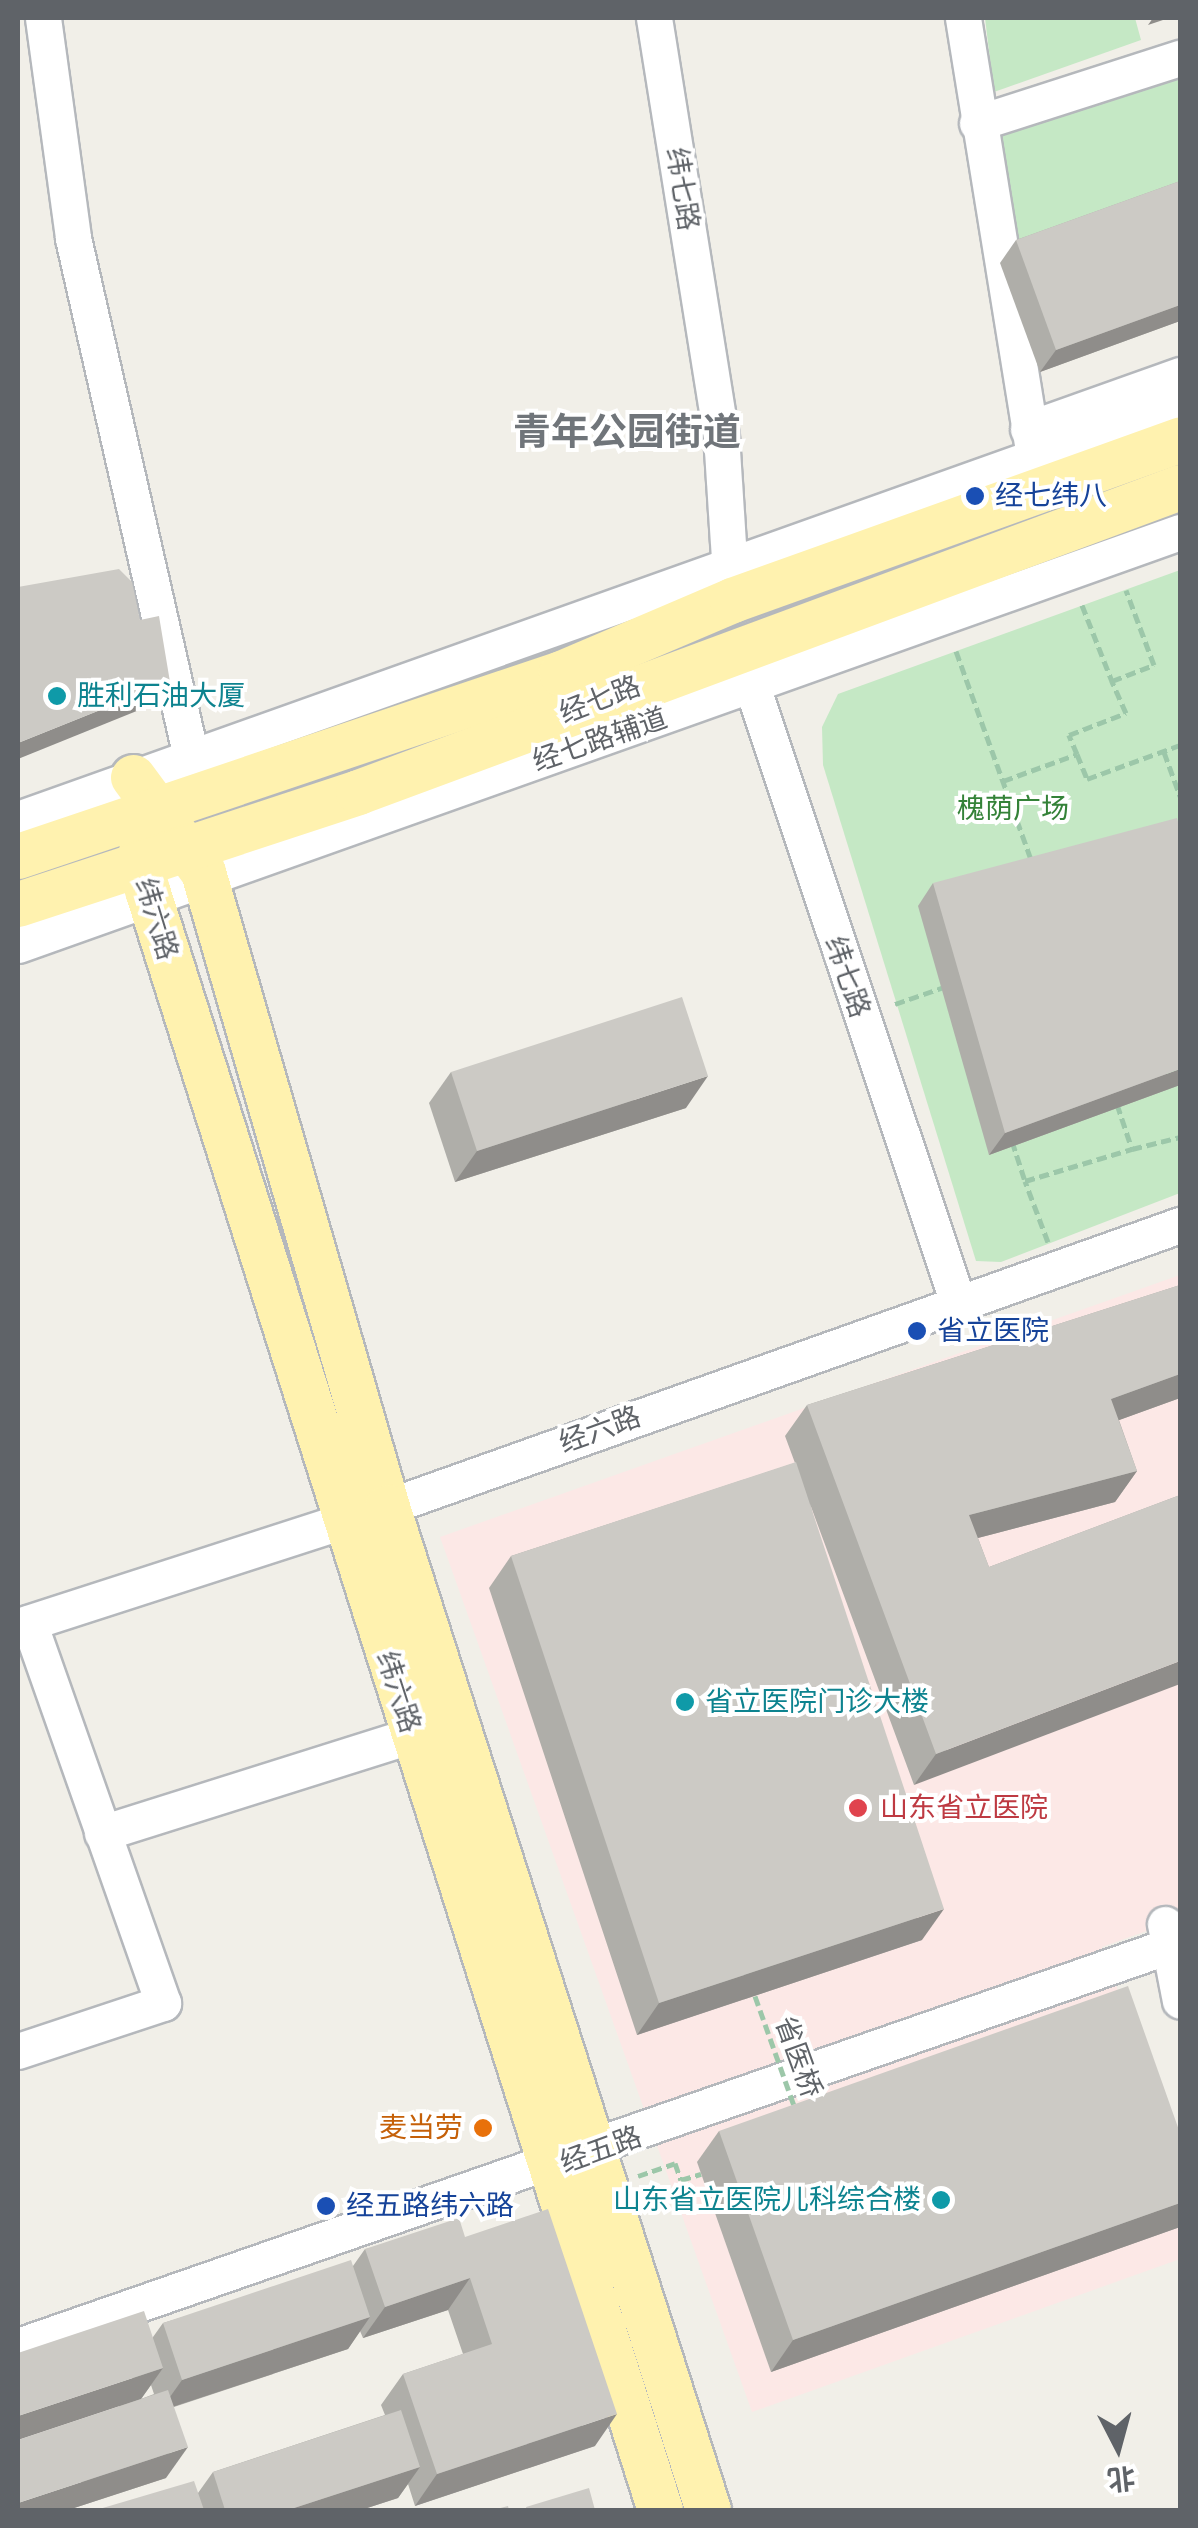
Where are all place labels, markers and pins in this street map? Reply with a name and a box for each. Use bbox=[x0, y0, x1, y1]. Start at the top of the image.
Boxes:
place label: 经七纬八 bbox=[995, 479, 1107, 513]
marker: 经七纬八 bbox=[964, 485, 986, 507]
place label: 胜利石油大厦 bbox=[77, 679, 245, 713]
marker: 胜利石油大厦 bbox=[46, 685, 68, 707]
place label: 省立医院 bbox=[937, 1314, 1049, 1348]
marker: 省立医院 bbox=[906, 1320, 928, 1342]
place label: 省立医院门诊大楼 bbox=[705, 1685, 929, 1719]
marker: 省立医院门诊大楼 bbox=[674, 1691, 696, 1713]
place label: 山东省立医院 bbox=[880, 1791, 1048, 1825]
marker: 山东省立医院 bbox=[845, 1795, 871, 1821]
place label: 麦当劳 bbox=[379, 2111, 463, 2145]
marker: 麦当劳 bbox=[472, 2117, 494, 2139]
place label: 山东省立医院儿科综合楼 bbox=[613, 2183, 921, 2217]
place label: 经五路纬六路 bbox=[346, 2189, 514, 2223]
marker: 山东省立医院儿科综合楼 bbox=[930, 2189, 952, 2211]
marker: 经五路纬六路 bbox=[315, 2195, 337, 2217]

